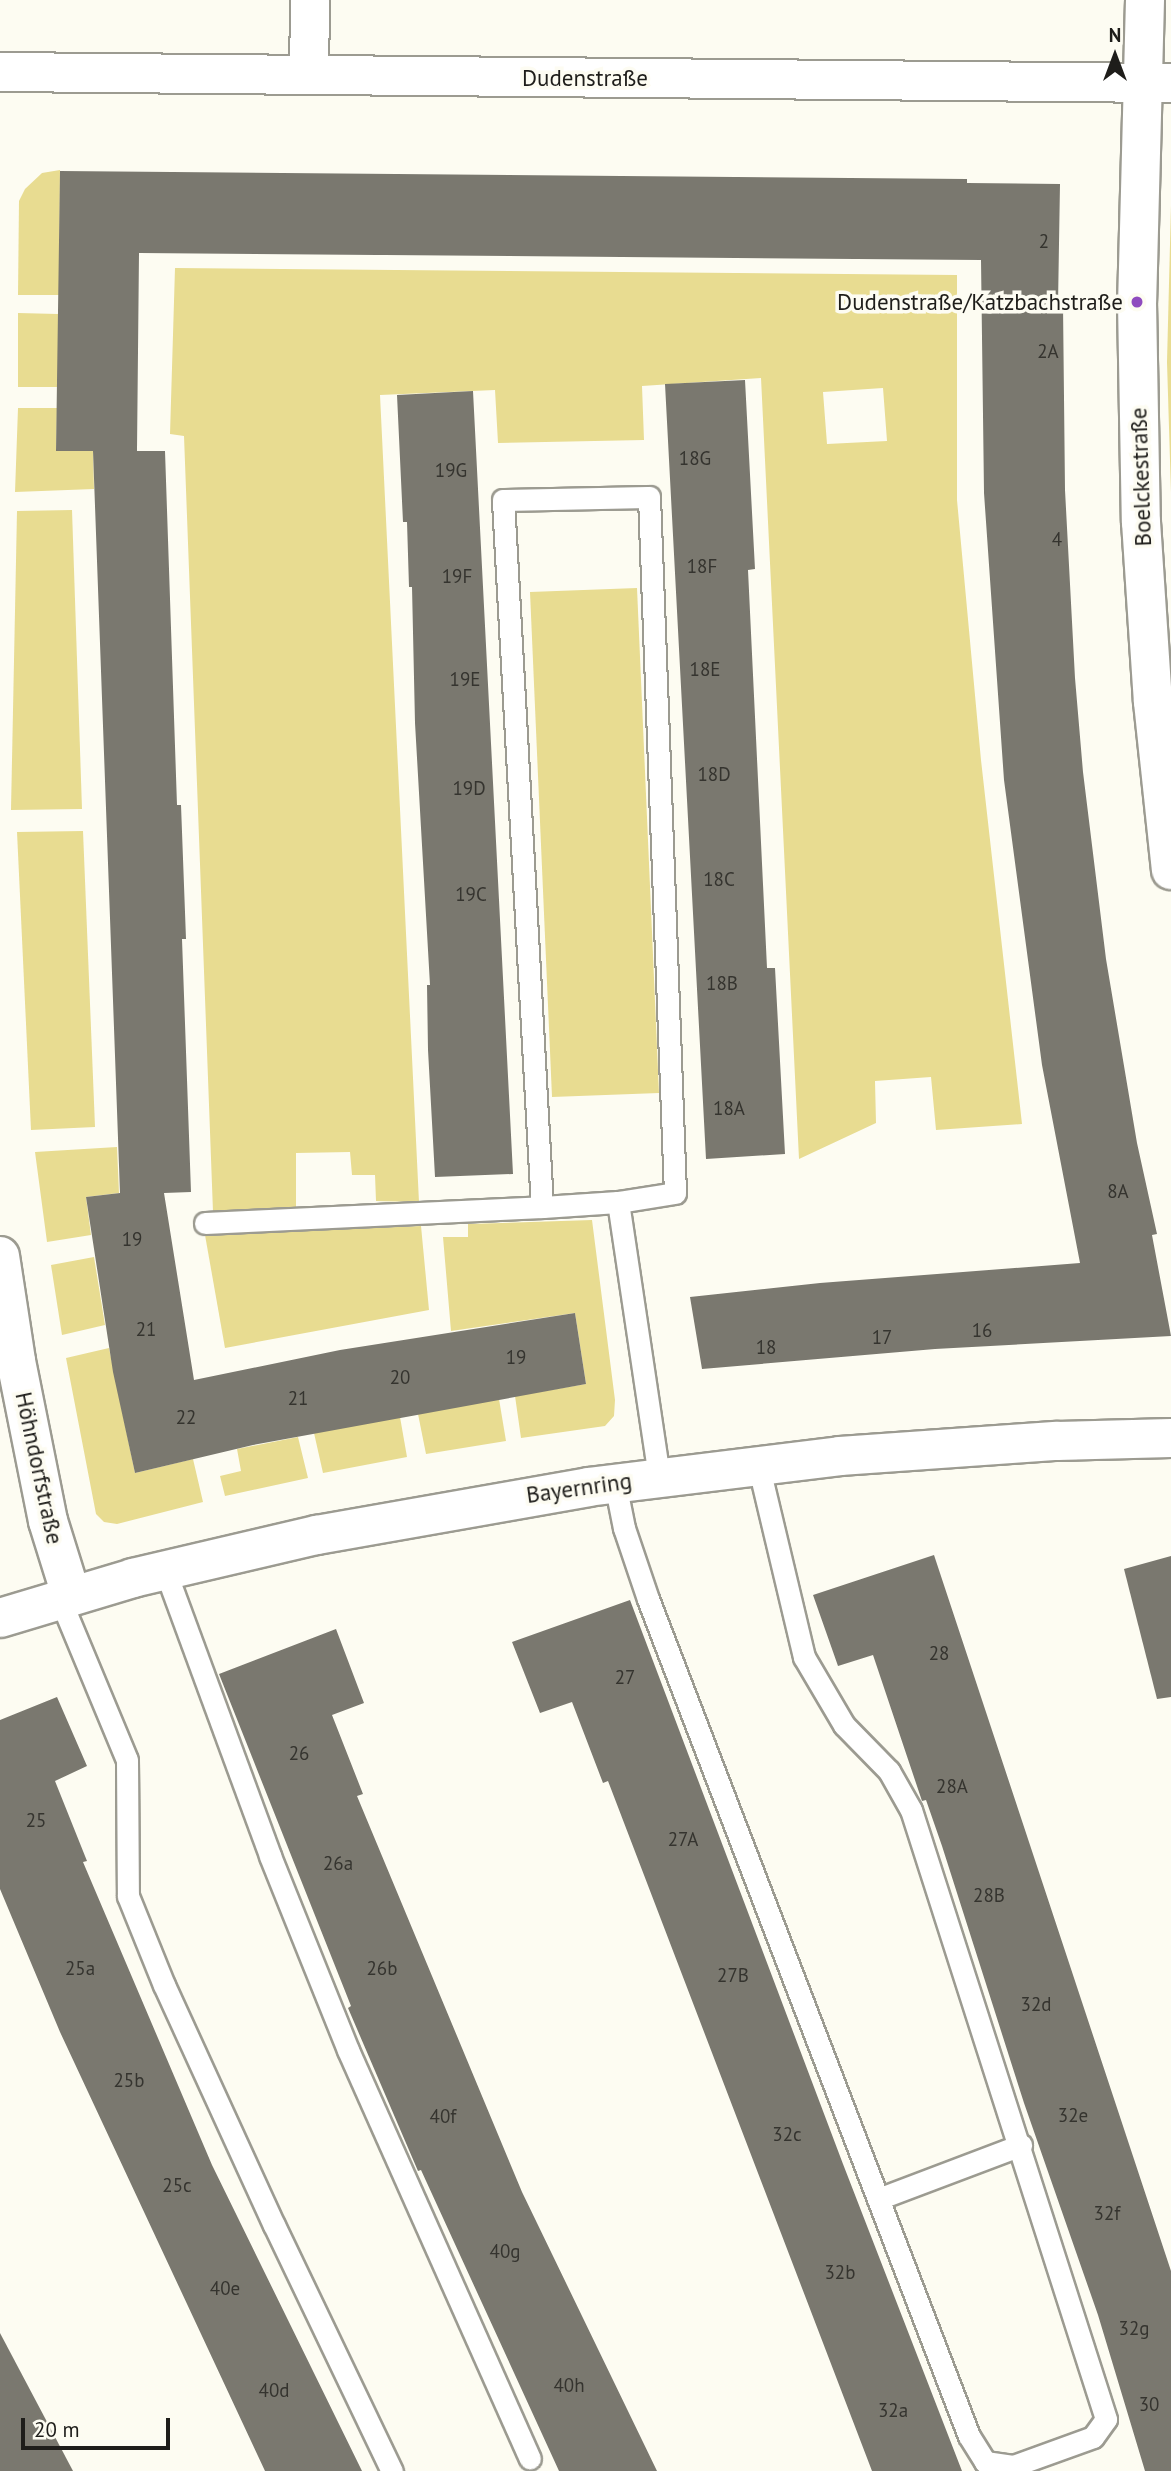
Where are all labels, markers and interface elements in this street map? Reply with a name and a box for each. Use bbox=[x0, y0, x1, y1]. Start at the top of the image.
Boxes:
north arrow bbox=[1080, 21, 1150, 91]
text: N bbox=[1109, 23, 1121, 47]
street label: Dudenstraße bbox=[522, 64, 648, 92]
house number: 2 bbox=[1039, 231, 1049, 253]
place label: Dudenstraße/Katzbachstraße bbox=[837, 288, 1123, 316]
marker: Dudenstraße/Katzbachstraße bbox=[1129, 294, 1145, 310]
house number: 2A bbox=[1037, 341, 1059, 363]
street label: Boelckestraße bbox=[1125, 407, 1157, 547]
house number: 18G bbox=[679, 448, 711, 470]
house number: 19G bbox=[435, 460, 467, 482]
house number: 4 bbox=[1052, 529, 1062, 551]
house number: 18F bbox=[687, 556, 717, 578]
house number: 19F bbox=[442, 566, 472, 588]
house number: 18E bbox=[690, 659, 720, 681]
house number: 19E bbox=[450, 669, 480, 691]
house number: 18D bbox=[697, 764, 731, 786]
house number: 19D bbox=[452, 778, 486, 800]
house number: 18C bbox=[703, 869, 735, 891]
house number: 19C bbox=[455, 884, 487, 906]
house number: 18B bbox=[706, 973, 738, 995]
house number: 18A bbox=[713, 1098, 745, 1120]
house number: 8A bbox=[1107, 1181, 1129, 1203]
house number: 19 bbox=[122, 1229, 142, 1251]
house number: 21 bbox=[136, 1319, 156, 1341]
house number: 16 bbox=[972, 1320, 992, 1342]
house number: 17 bbox=[872, 1327, 892, 1349]
house number: 18 bbox=[756, 1337, 776, 1359]
house number: 19 bbox=[506, 1347, 526, 1369]
house number: 20 bbox=[390, 1367, 410, 1389]
house number: 21 bbox=[288, 1388, 308, 1410]
street label: Höhndorfstraße bbox=[9, 1389, 69, 1547]
house number: 22 bbox=[176, 1407, 196, 1429]
street label: Bayernring bbox=[524, 1467, 634, 1509]
house number: 28 bbox=[929, 1643, 949, 1665]
house number: 27 bbox=[615, 1667, 635, 1689]
house number: 26 bbox=[289, 1743, 309, 1765]
house number: 28A bbox=[936, 1776, 968, 1798]
house number: 25 bbox=[26, 1810, 46, 1832]
house number: 27A bbox=[668, 1829, 698, 1851]
house number: 26a bbox=[323, 1853, 353, 1875]
house number: 28B bbox=[973, 1885, 1005, 1907]
house number: 25a bbox=[65, 1958, 95, 1980]
house number: 26b bbox=[367, 1958, 397, 1980]
house number: 27B bbox=[717, 1965, 749, 1987]
house number: 32d bbox=[1021, 1994, 1051, 2016]
house number: 25b bbox=[114, 2070, 144, 2092]
house number: 32e bbox=[1058, 2105, 1088, 2127]
house number: 40f bbox=[430, 2106, 456, 2128]
house number: 32c bbox=[772, 2124, 802, 2146]
house number: 25c bbox=[162, 2175, 192, 2197]
house number: 32f bbox=[1094, 2203, 1120, 2225]
house number: 40g bbox=[490, 2241, 520, 2263]
house number: 32b bbox=[825, 2262, 855, 2284]
house number: 40e bbox=[210, 2278, 240, 2300]
house number: 32g bbox=[1119, 2318, 1149, 2340]
house number: 40h bbox=[553, 2375, 585, 2397]
house number: 40d bbox=[259, 2380, 289, 2402]
house number: 30 bbox=[1139, 2394, 1159, 2416]
house number: 32a bbox=[878, 2400, 908, 2422]
scale bar bbox=[24, 2404, 173, 2448]
text: 20 m bbox=[34, 2416, 80, 2443]

